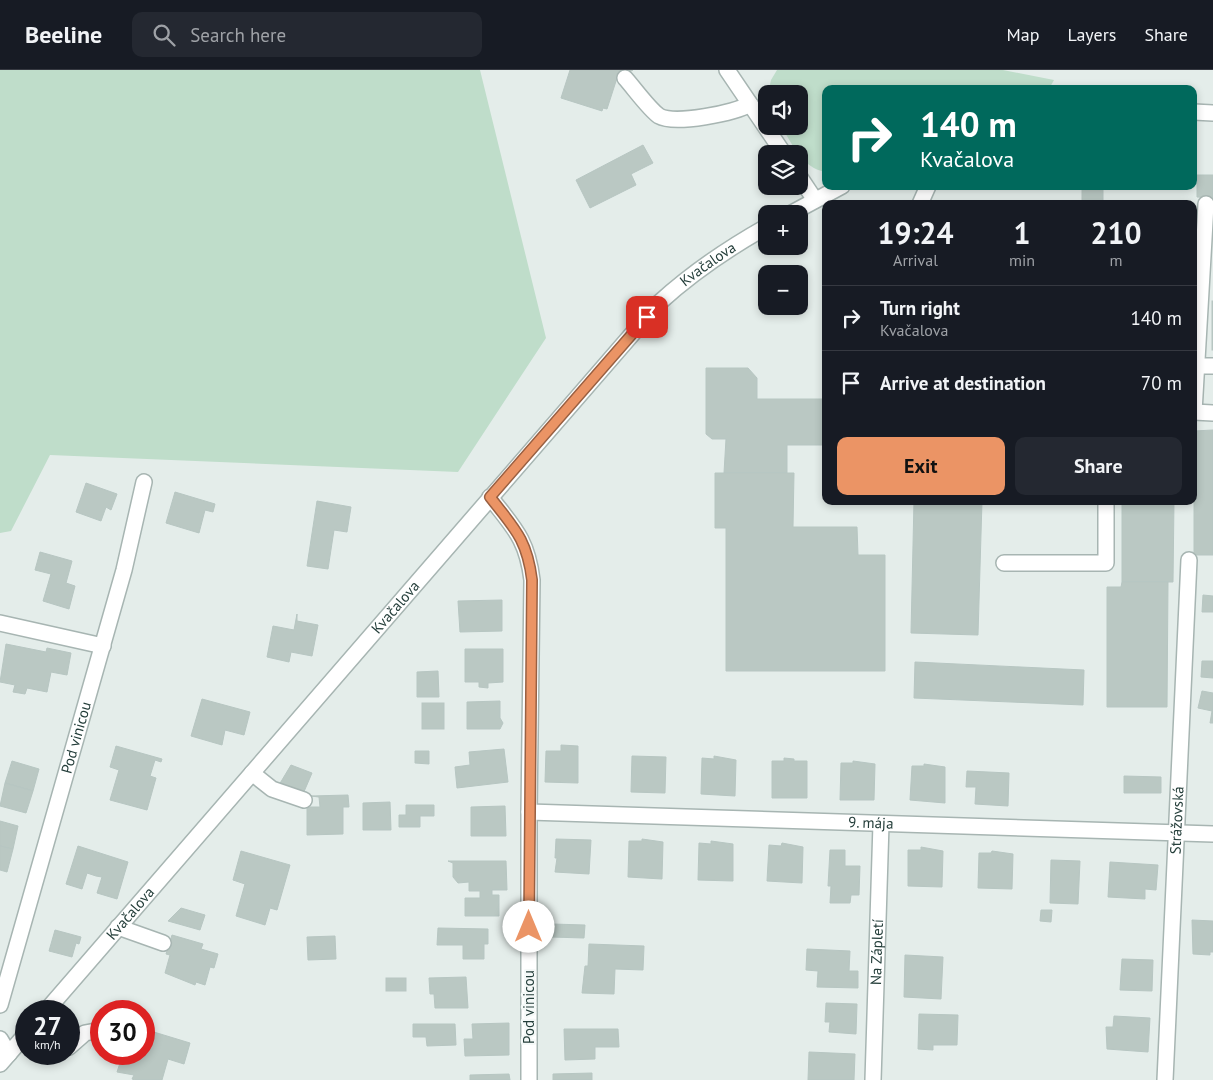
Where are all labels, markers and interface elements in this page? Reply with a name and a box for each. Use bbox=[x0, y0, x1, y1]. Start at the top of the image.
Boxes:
search box bbox=[132, 12, 482, 57]
text: Beeline bbox=[25, 19, 102, 50]
icon: search bbox=[150, 21, 178, 49]
text: Search here bbox=[190, 23, 286, 47]
text: Map bbox=[1007, 23, 1039, 46]
text: Layers bbox=[1067, 23, 1116, 46]
text: Share bbox=[1144, 23, 1188, 46]
map controls bbox=[758, 85, 808, 315]
button: sound bbox=[758, 85, 808, 135]
text: 140 m bbox=[920, 101, 1017, 147]
icon: right bbox=[837, 105, 902, 170]
button: layers bbox=[758, 145, 808, 195]
text: Kvačalova bbox=[920, 145, 1014, 173]
button: + bbox=[758, 205, 808, 255]
text: 19:24 bbox=[877, 213, 954, 252]
text: 1 bbox=[1014, 213, 1031, 252]
text: 210 bbox=[1090, 213, 1142, 252]
street label: Kvačalova bbox=[676, 237, 739, 290]
text: Arrival bbox=[893, 250, 938, 270]
text: min bbox=[1009, 250, 1035, 270]
text: m bbox=[1110, 250, 1123, 270]
button: − bbox=[758, 265, 808, 315]
pin bbox=[626, 296, 668, 338]
text: Turn right bbox=[880, 296, 960, 320]
icon: arrive bbox=[633, 303, 661, 331]
icon: right bbox=[837, 304, 865, 332]
text: 140 m bbox=[1130, 306, 1182, 330]
text: Kvačalova bbox=[880, 320, 948, 340]
icon: arrive bbox=[837, 369, 865, 397]
text: Arrive at destination bbox=[880, 371, 1046, 395]
text: 70 m bbox=[1141, 371, 1182, 395]
button: Exit bbox=[837, 437, 1005, 495]
button: Share bbox=[1015, 437, 1182, 495]
street label: Kvačalova bbox=[367, 577, 423, 637]
street label: Pod vinicou bbox=[56, 699, 95, 776]
street label: Strážovská bbox=[1165, 786, 1188, 855]
street label: 9. mája bbox=[848, 812, 894, 833]
street label: Kvačalova bbox=[102, 883, 158, 944]
position arrow bbox=[502, 900, 554, 952]
street label: Na Zápletí bbox=[866, 919, 887, 985]
street label: Pod vinicou bbox=[519, 970, 538, 1044]
speed limit sign: 30 bbox=[90, 1000, 155, 1065]
text: 27 bbox=[33, 1010, 62, 1042]
text: km/h bbox=[34, 1037, 61, 1052]

